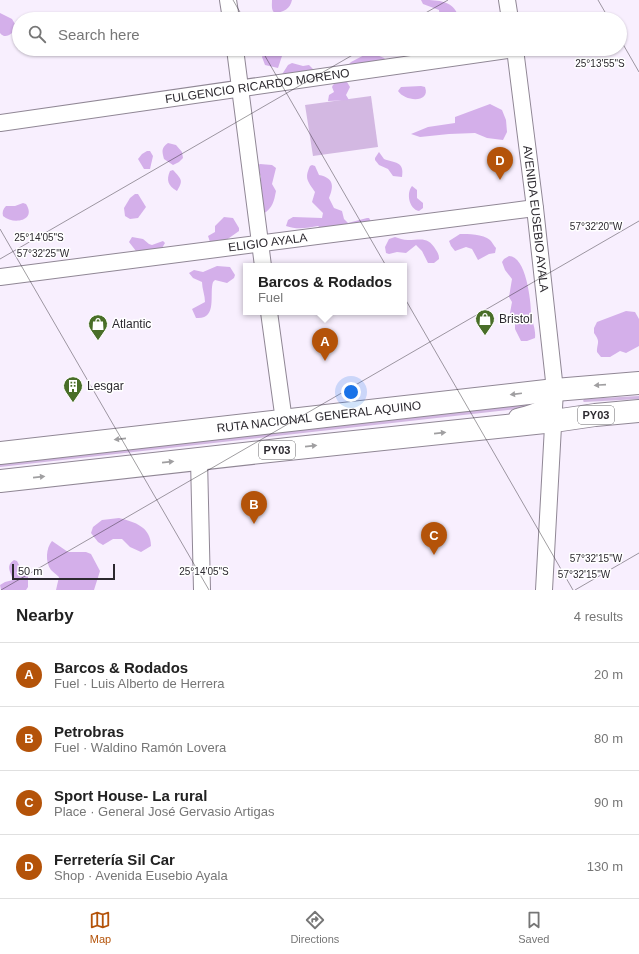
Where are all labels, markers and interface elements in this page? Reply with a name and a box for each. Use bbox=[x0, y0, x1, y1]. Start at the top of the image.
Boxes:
search box bbox=[12, 12, 627, 56]
icon: search bbox=[26, 23, 48, 45]
text: Search here bbox=[58, 26, 140, 43]
text: 25°13'55"S bbox=[575, 58, 625, 69]
street label: FULGENCIO RICARDO MORENO bbox=[164, 66, 351, 106]
street label: AVENIDA EUSEBIO AYALA bbox=[520, 145, 551, 293]
pin: D bbox=[487, 147, 513, 180]
text: 57°32'20"W bbox=[570, 221, 623, 232]
street label: ELIGIO AYALA bbox=[227, 230, 308, 255]
text: 25°14'05"S bbox=[14, 232, 64, 243]
text: 57°32'25"W bbox=[17, 248, 70, 259]
popup bbox=[243, 263, 407, 315]
text: Barcos & Rodados bbox=[258, 273, 392, 290]
text: Fuel bbox=[258, 290, 283, 305]
shop icon: Bristol bbox=[474, 308, 496, 336]
place label: Bristol bbox=[499, 312, 532, 326]
shop icon: Atlantic bbox=[87, 313, 109, 341]
place label: Atlantic bbox=[112, 317, 151, 331]
pin: A bbox=[312, 328, 338, 361]
building icon: Lesgar bbox=[62, 375, 84, 403]
place label: Lesgar bbox=[87, 379, 124, 393]
your location bbox=[341, 382, 361, 402]
one-way arrow bbox=[594, 382, 606, 389]
one-way arrow bbox=[510, 391, 522, 397]
street label: RUTA NACIONAL GENERAL AQUINO bbox=[216, 398, 422, 435]
road number: PY03 bbox=[578, 406, 614, 424]
one-way arrow bbox=[434, 429, 446, 436]
one-way arrow bbox=[114, 436, 126, 443]
road number: PY03 bbox=[259, 441, 295, 459]
one-way arrow bbox=[305, 443, 317, 450]
one-way arrow bbox=[162, 459, 174, 465]
one-way arrow bbox=[33, 474, 45, 480]
pin: B bbox=[241, 491, 267, 524]
pin: C bbox=[421, 522, 447, 555]
text: 57°32'15"W bbox=[570, 553, 623, 564]
scale bar bbox=[12, 562, 115, 581]
text: 50 m bbox=[18, 565, 42, 577]
text: 25°14'05"S bbox=[179, 566, 229, 577]
text: 57°32'15"W bbox=[558, 569, 611, 580]
text: Nearby bbox=[16, 606, 74, 625]
text: 4 results bbox=[574, 609, 623, 624]
text: Barcos & Rodados bbox=[54, 659, 188, 676]
text: A bbox=[24, 667, 34, 682]
text: 20 m bbox=[594, 667, 623, 682]
text: Fuel · Luis Alberto de Herrera bbox=[54, 676, 225, 691]
text: Petrobras bbox=[54, 723, 124, 740]
text: B bbox=[24, 731, 34, 746]
text: 80 m bbox=[594, 731, 623, 746]
text: Fuel · Waldino Ramón Lovera bbox=[54, 740, 226, 755]
text: Sport House- La rural bbox=[54, 787, 207, 804]
text: C bbox=[24, 795, 34, 810]
text: 90 m bbox=[594, 795, 623, 810]
text: Place · General José Gervasio Artigas bbox=[54, 804, 274, 819]
text: Ferretería Sil Car bbox=[54, 851, 175, 868]
text: D bbox=[24, 859, 34, 874]
text: 130 m bbox=[587, 859, 623, 874]
text: Shop · Avenida Eusebio Ayala bbox=[54, 868, 228, 883]
tab: Map bbox=[89, 909, 111, 945]
tab: Directions bbox=[290, 909, 339, 945]
tab: Saved bbox=[518, 909, 549, 945]

